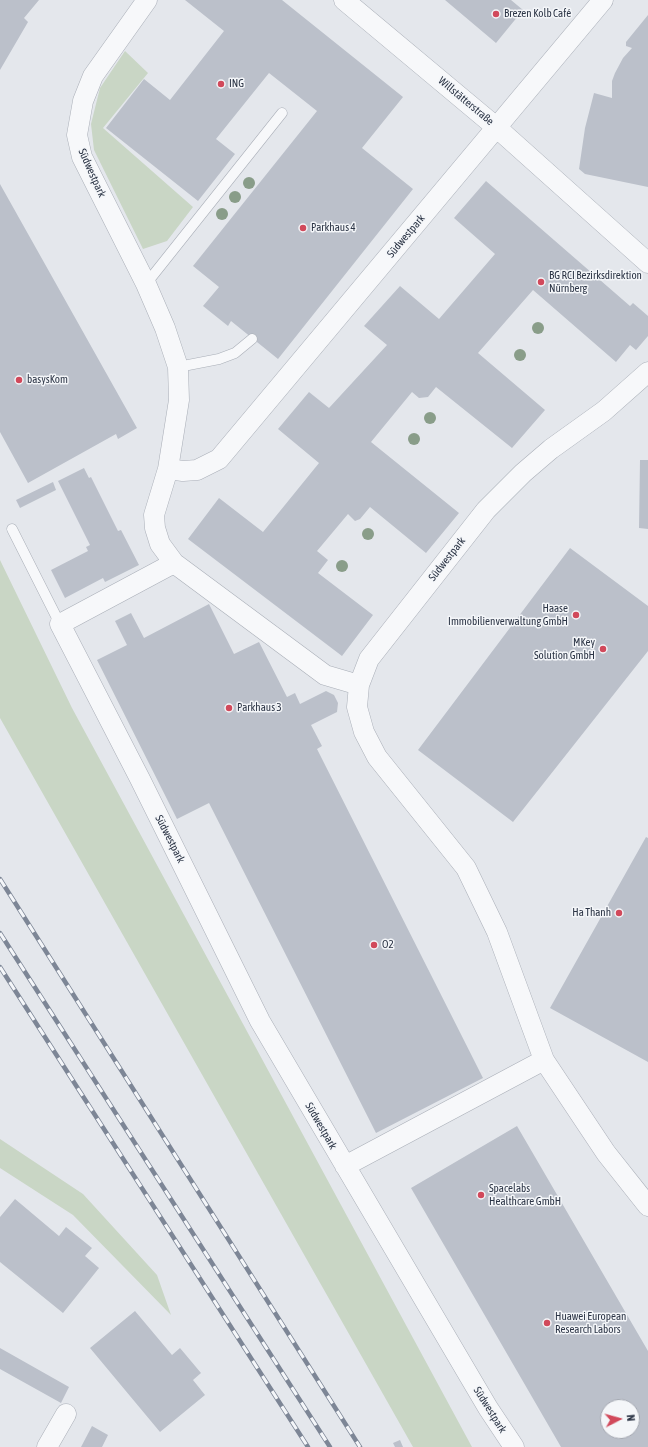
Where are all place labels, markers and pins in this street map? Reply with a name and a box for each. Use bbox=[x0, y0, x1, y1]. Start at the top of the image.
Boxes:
place label: Brezen Kolb Café bbox=[504, 7, 571, 21]
marker: Brezen Kolb Café bbox=[491, 9, 501, 19]
place label: ING bbox=[229, 77, 244, 91]
marker: ING bbox=[216, 79, 226, 89]
place label: Parkhaus 4 bbox=[311, 221, 356, 235]
marker: Parkhaus 4 bbox=[298, 223, 308, 233]
place label: BG RCI Bezirksdirektion Nürnberg bbox=[549, 269, 642, 295]
marker: BG RCI Bezirksdirektion Nürnberg bbox=[536, 277, 546, 287]
place label: basysKom bbox=[27, 373, 68, 387]
marker: basysKom bbox=[14, 375, 24, 385]
place label: Haase Immobilienverwaltung GmbH bbox=[448, 602, 568, 628]
marker: Haase Immobilienverwaltung GmbH bbox=[571, 610, 581, 620]
place label: MKey Solution GmbH bbox=[534, 636, 595, 662]
marker: MKey Solution GmbH bbox=[598, 644, 608, 654]
place label: Parkhaus 3 bbox=[237, 701, 282, 715]
marker: Parkhaus 3 bbox=[224, 703, 234, 713]
place label: Ha Thanh bbox=[572, 906, 611, 920]
marker: Ha Thanh bbox=[614, 908, 624, 918]
place label: O2 bbox=[382, 938, 394, 952]
marker: O2 bbox=[369, 940, 379, 950]
place label: Spacelabs Healthcare GmbH bbox=[489, 1182, 561, 1208]
marker: Spacelabs Healthcare GmbH bbox=[476, 1190, 486, 1200]
place label: Huawei European Research Labors bbox=[555, 1310, 626, 1336]
marker: Huawei European Research Labors bbox=[542, 1318, 552, 1328]

